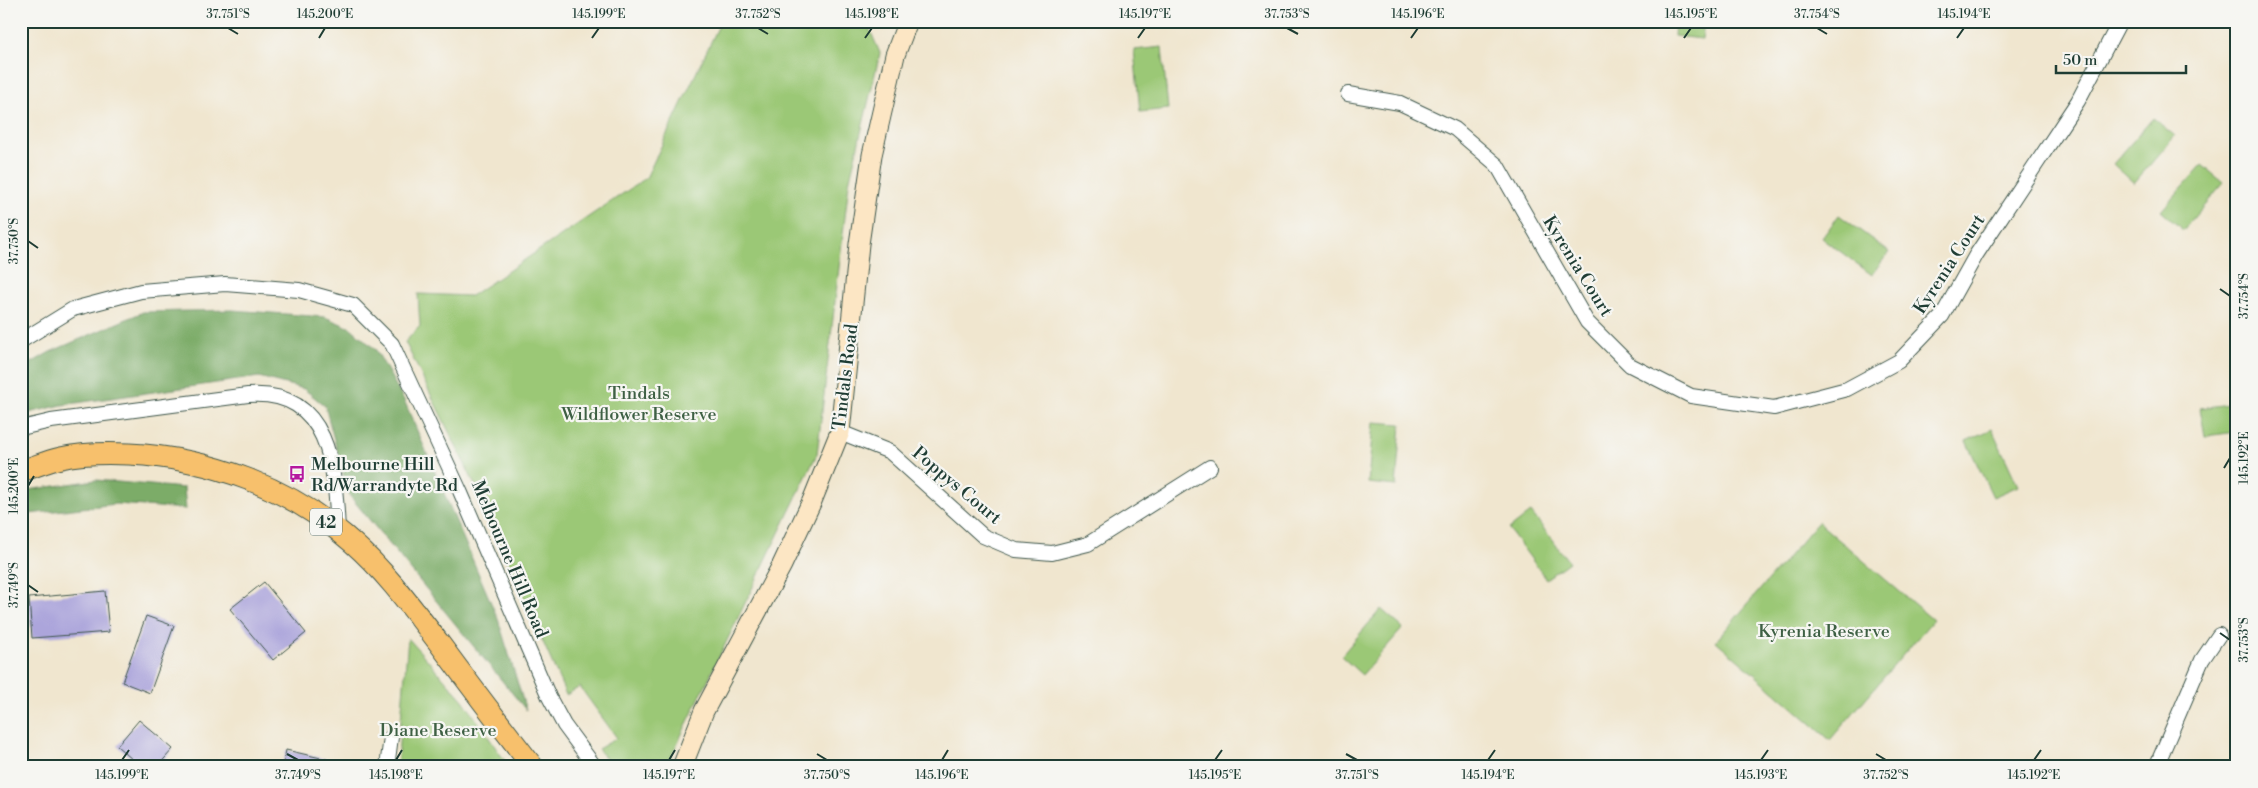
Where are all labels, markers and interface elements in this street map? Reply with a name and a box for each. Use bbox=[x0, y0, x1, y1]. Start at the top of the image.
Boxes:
text: 37.751°S bbox=[206, 7, 250, 22]
text: 145.200°E bbox=[297, 7, 353, 22]
text: 145.199°E bbox=[572, 7, 626, 22]
text: 37.752°S bbox=[735, 7, 781, 22]
text: 145.198°E bbox=[845, 7, 899, 22]
text: 145.197°E bbox=[1119, 7, 1171, 22]
text: 37.753°S bbox=[1264, 7, 1310, 22]
text: 145.196°E bbox=[1391, 7, 1445, 22]
text: 145.195°E bbox=[1665, 7, 1717, 22]
text: 37.754°S bbox=[1794, 7, 1840, 22]
text: 145.194°E bbox=[1937, 7, 1991, 22]
scale bar bbox=[2056, 42, 2186, 74]
text: 50 m bbox=[2063, 51, 2097, 70]
street label: Kyrenia Court bbox=[1909, 209, 1991, 319]
street label: Kyrenia Court bbox=[1537, 212, 1618, 322]
text: 37.750°S bbox=[7, 218, 22, 264]
text: 37.754°S bbox=[2237, 273, 2252, 319]
street label: Tindals Road bbox=[828, 322, 864, 432]
park label: Tindals Wildflower Reserve bbox=[560, 382, 717, 426]
text: 145.192°E bbox=[2237, 432, 2252, 484]
street label: Poppys Court bbox=[907, 441, 1006, 530]
place label: Melbourne Hill Rd/Warrandyte Rd bbox=[311, 453, 459, 497]
text: 145.200°E bbox=[7, 458, 22, 514]
bus stop icon: Melbourne Hill Rd/Warrandyte Rd bbox=[287, 464, 307, 484]
street label: Melbourne Hill Road bbox=[466, 477, 553, 642]
road number: 42 bbox=[310, 508, 342, 536]
text: 37.749°S bbox=[7, 562, 22, 608]
text: 37.753°S bbox=[2237, 617, 2252, 663]
park label: Kyrenia Reserve bbox=[1758, 620, 1890, 643]
park label: Diane Reserve bbox=[379, 719, 497, 742]
text: 145.199°E bbox=[95, 768, 149, 783]
text: 37.749°S bbox=[275, 768, 321, 783]
text: 145.198°E bbox=[369, 768, 423, 783]
text: 145.197°E bbox=[643, 768, 695, 783]
text: 37.750°S bbox=[804, 768, 850, 783]
text: 145.196°E bbox=[915, 768, 969, 783]
text: 145.195°E bbox=[1189, 768, 1241, 783]
text: 37.751°S bbox=[1335, 768, 1379, 783]
text: 145.194°E bbox=[1461, 768, 1515, 783]
text: 145.193°E bbox=[1735, 768, 1787, 783]
text: 37.752°S bbox=[1863, 768, 1909, 783]
text: 145.192°E bbox=[2008, 768, 2060, 783]

